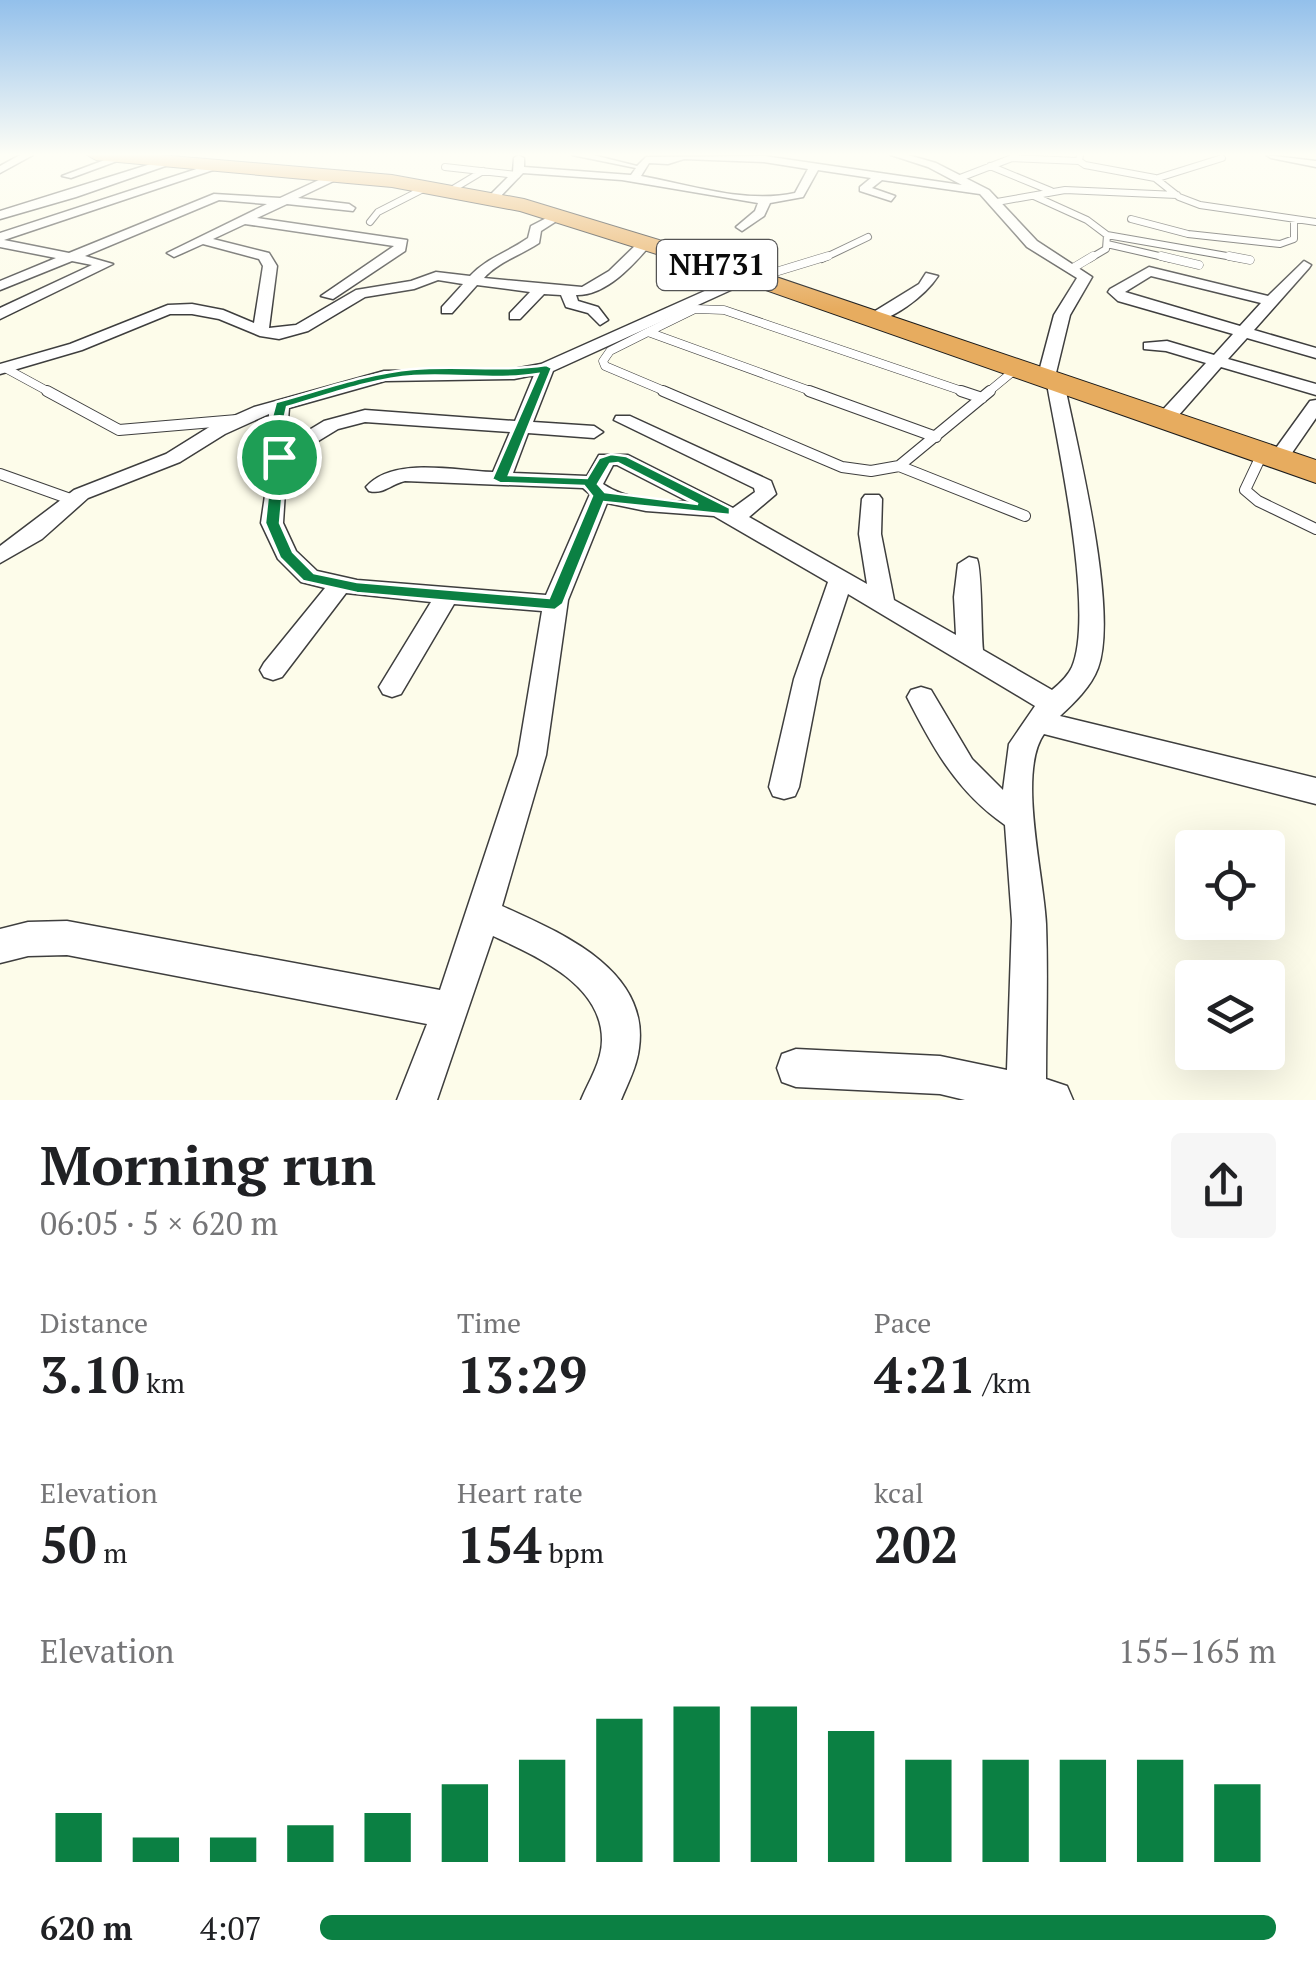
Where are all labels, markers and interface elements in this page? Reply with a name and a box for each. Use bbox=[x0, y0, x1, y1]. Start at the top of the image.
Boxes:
road number: NH731 bbox=[657, 240, 777, 290]
pin bbox=[237, 415, 322, 500]
icon: arrive bbox=[252, 430, 307, 485]
map controls bbox=[1175, 830, 1285, 1070]
button: locate bbox=[1175, 830, 1285, 940]
button: layers bbox=[1175, 960, 1285, 1070]
text: Morning run bbox=[40, 1128, 376, 1201]
button: share bbox=[1171, 1133, 1276, 1238]
text: 06:05 · 5 × 620 m bbox=[40, 1202, 278, 1244]
text: Distance bbox=[40, 1304, 148, 1341]
text: Time bbox=[457, 1304, 521, 1341]
text: Pace bbox=[874, 1304, 931, 1341]
text: 3.10 bbox=[40, 1341, 140, 1407]
text: 13:29 bbox=[457, 1341, 587, 1407]
text: 4:21 bbox=[874, 1341, 976, 1407]
text: km bbox=[140, 1364, 185, 1401]
text: /km bbox=[976, 1364, 1031, 1401]
text: Elevation bbox=[40, 1474, 158, 1511]
text: Heart rate bbox=[457, 1474, 583, 1511]
text: kcal bbox=[874, 1474, 924, 1511]
text: 50 bbox=[40, 1511, 97, 1577]
text: 154 bbox=[457, 1511, 542, 1577]
text: 202 bbox=[874, 1511, 959, 1577]
text: m bbox=[97, 1534, 127, 1571]
text: bpm bbox=[542, 1534, 604, 1571]
text: Elevation bbox=[40, 1630, 174, 1672]
text: 155–165 m bbox=[1118, 1630, 1276, 1672]
text: 620 m bbox=[40, 1907, 132, 1949]
text: 4:07 bbox=[200, 1907, 262, 1949]

